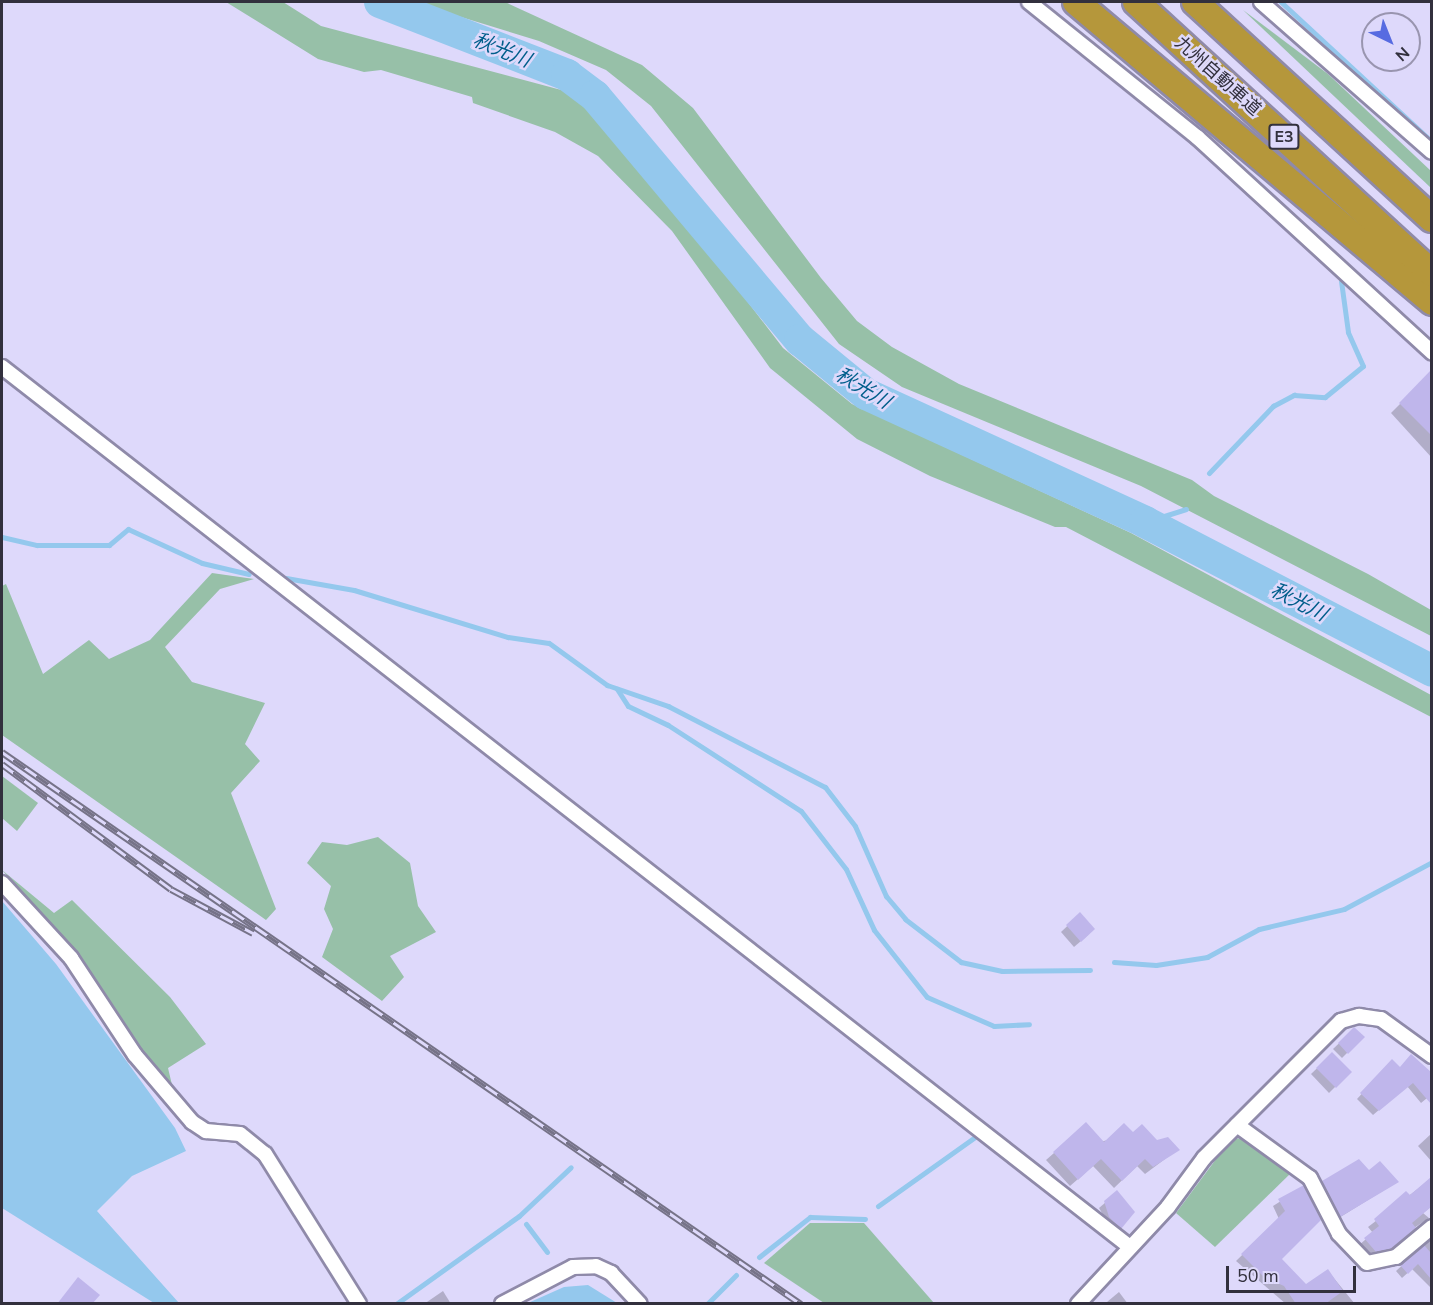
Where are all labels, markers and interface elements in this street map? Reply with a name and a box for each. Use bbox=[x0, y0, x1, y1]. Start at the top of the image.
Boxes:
north arrow bbox=[1361, 12, 1421, 72]
water label: 秋光川 bbox=[470, 28, 534, 72]
street label: 九州自動車道 bbox=[1171, 32, 1265, 120]
text: N bbox=[1390, 42, 1414, 66]
road number: E3 bbox=[1268, 124, 1300, 150]
water label: 秋光川 bbox=[831, 362, 895, 414]
water label: 秋光川 bbox=[1267, 578, 1331, 626]
scale bar bbox=[1229, 1254, 1360, 1292]
text: 50 m bbox=[1237, 1264, 1279, 1288]

